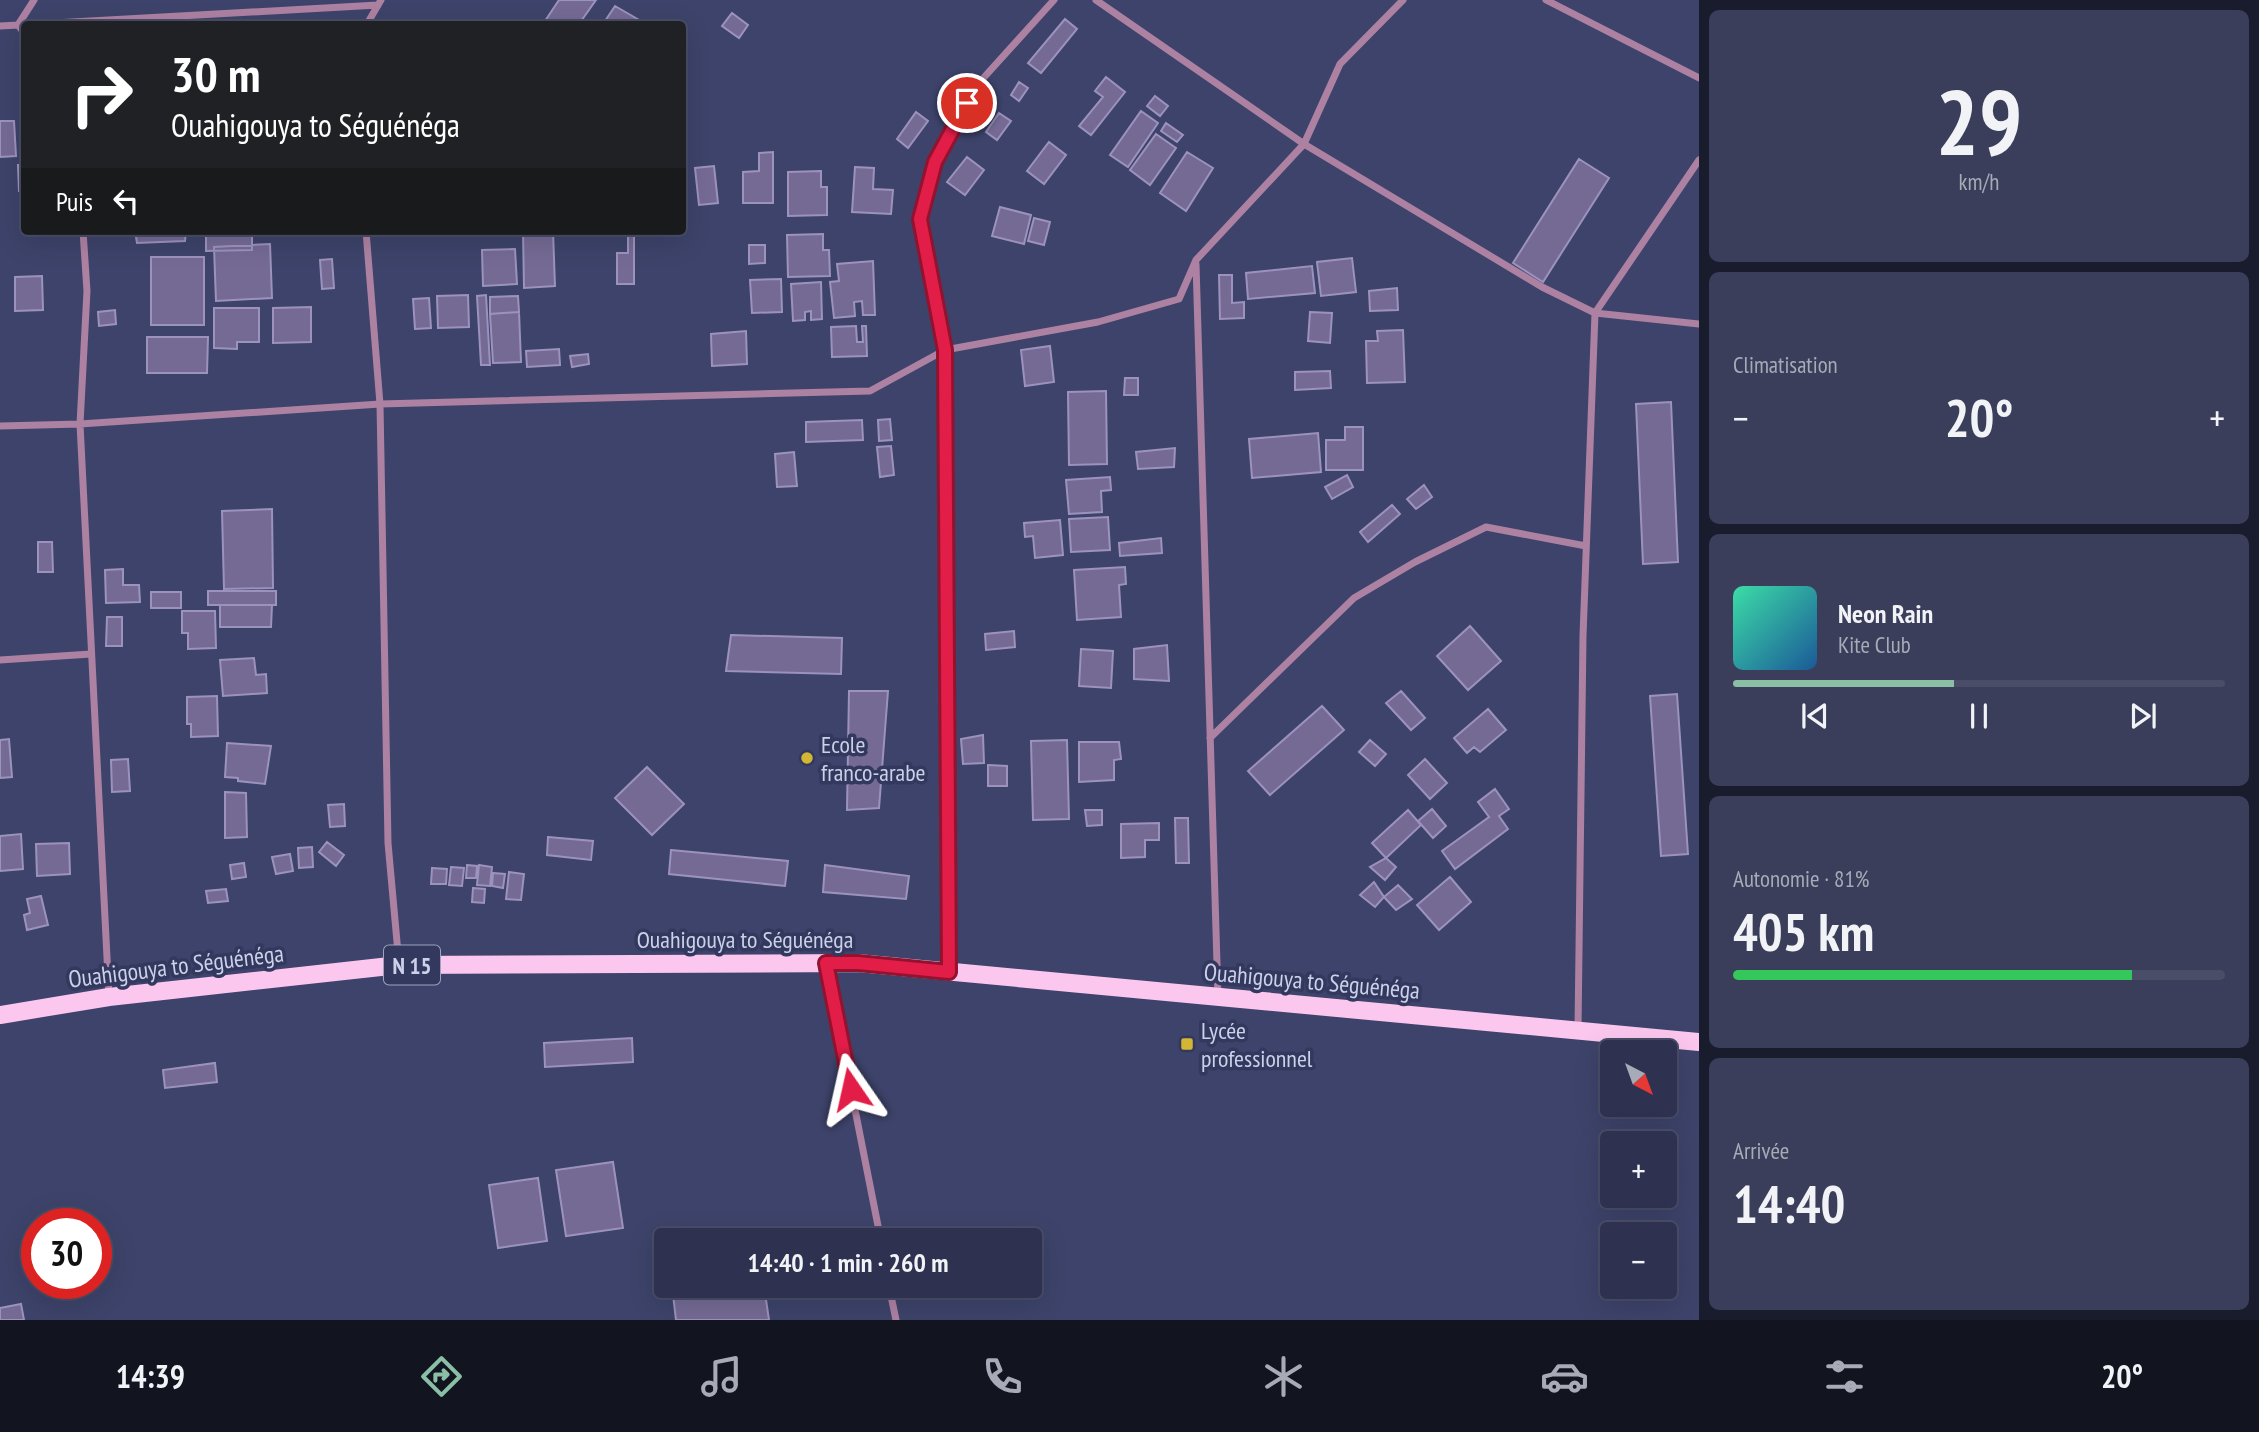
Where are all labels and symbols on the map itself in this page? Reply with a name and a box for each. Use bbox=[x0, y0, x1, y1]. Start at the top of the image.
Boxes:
pin bbox=[937, 73, 997, 133]
place label: Ecole franco-arabe bbox=[821, 729, 925, 788]
marker: Ecole franco-arabe bbox=[799, 750, 815, 766]
street label: Ouahigouya to Séguénéga bbox=[637, 924, 853, 955]
street label: Ouahigouya to Séguénéga bbox=[67, 937, 285, 995]
road number: N 15 bbox=[384, 946, 440, 984]
street label: Ouahigouya to Séguénéga bbox=[1203, 956, 1421, 1006]
place label: Lycée professionnel bbox=[1201, 1015, 1313, 1074]
marker: Lycée professionnel bbox=[1179, 1036, 1195, 1052]
north arrow bbox=[1600, 1040, 1676, 1116]
position arrow bbox=[814, 1052, 888, 1126]
speed limit sign: 30 bbox=[21, 1208, 112, 1299]

